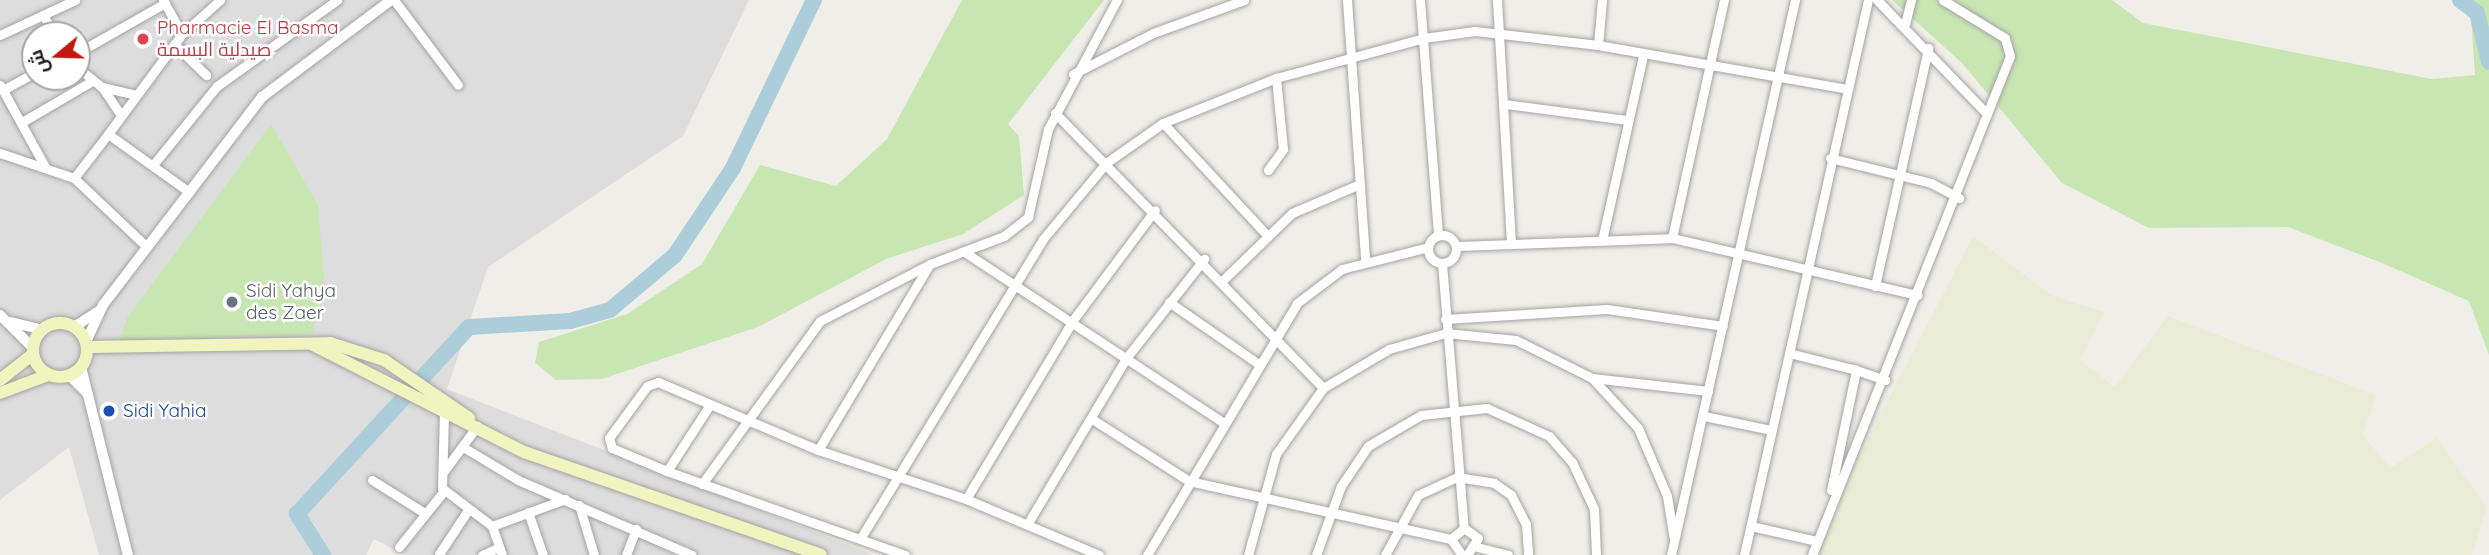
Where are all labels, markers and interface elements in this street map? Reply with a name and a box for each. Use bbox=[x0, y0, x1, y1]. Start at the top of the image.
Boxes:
place label: Pharmacie El Basma صيدلية البسمة bbox=[157, 17, 339, 61]
north arrow bbox=[21, 21, 91, 91]
marker: Pharmacie El Basma صيدلية البسمة bbox=[135, 31, 151, 47]
text: ش bbox=[23, 47, 53, 78]
place label: Sidi Yahya des Zaer bbox=[246, 280, 336, 324]
marker: Sidi Yahya des Zaer bbox=[224, 294, 240, 310]
place label: Sidi Yahia bbox=[123, 400, 206, 422]
marker: Sidi Yahia bbox=[101, 403, 117, 419]

